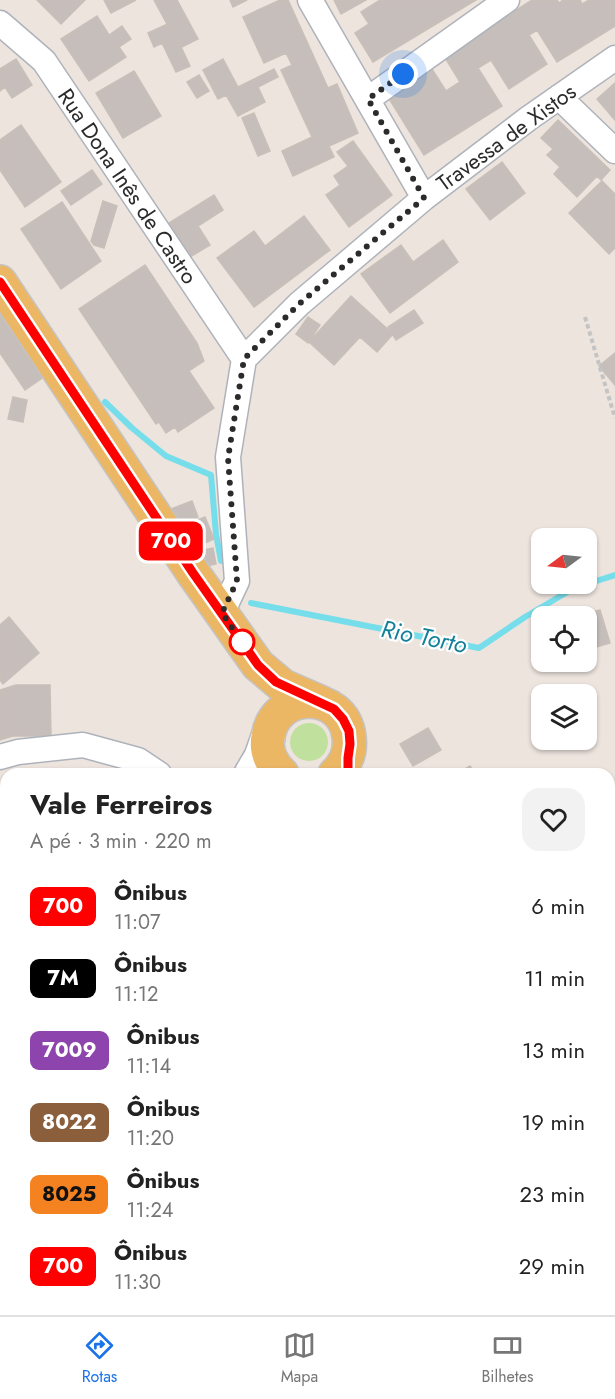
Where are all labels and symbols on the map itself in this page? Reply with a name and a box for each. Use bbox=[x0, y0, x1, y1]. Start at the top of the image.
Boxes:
your location bbox=[388, 59, 418, 89]
street label: Travessa de Xistos bbox=[430, 75, 582, 199]
street label: Rua Dona Inês de Castro bbox=[50, 82, 206, 290]
line badge: 700 bbox=[136, 522, 206, 560]
north arrow bbox=[531, 528, 597, 594]
water label: Rio Torto bbox=[378, 611, 470, 662]
unlabelled marker bbox=[229, 629, 255, 655]

